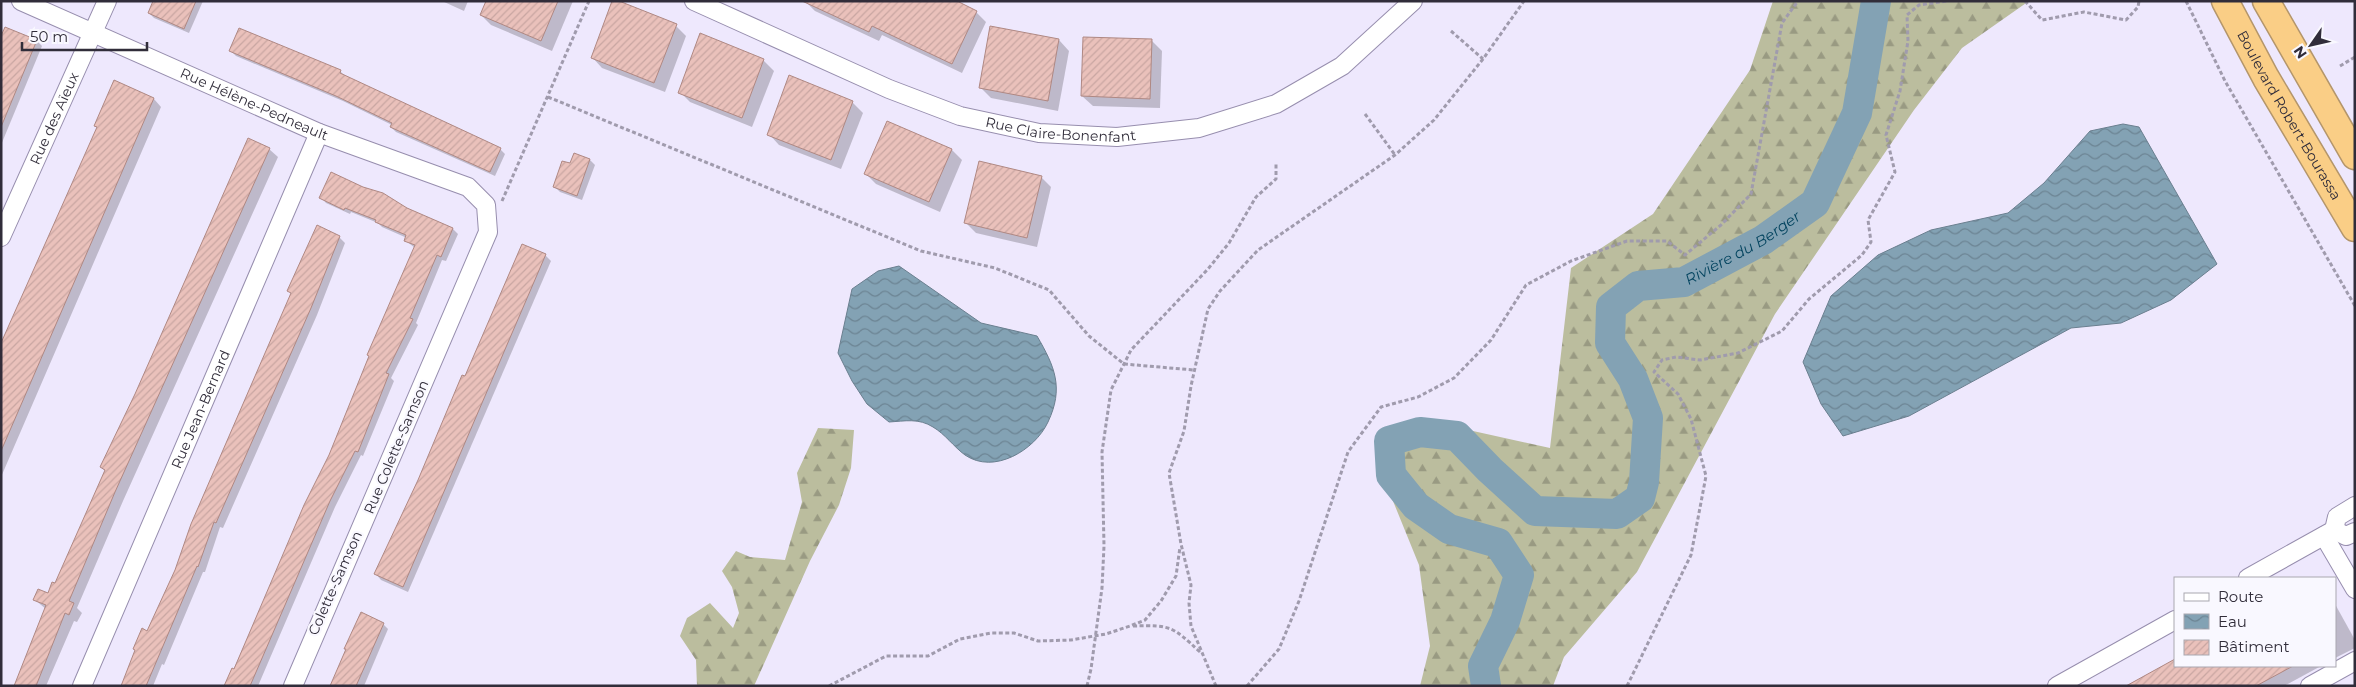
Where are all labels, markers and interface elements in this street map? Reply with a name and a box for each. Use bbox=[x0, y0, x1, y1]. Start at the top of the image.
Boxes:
scale bar bbox=[22, 20, 148, 52]
north arrow bbox=[2286, 20, 2336, 70]
text: 50 m bbox=[30, 27, 68, 46]
street label: Boulevard Robert-Bourassa bbox=[2233, 27, 2345, 203]
text: N bbox=[2290, 43, 2311, 62]
street label: Rue Hélène-Pedneault bbox=[177, 64, 331, 145]
street label: Rue des Aïeux bbox=[26, 69, 83, 167]
street label: Rue Claire-Bonenfant bbox=[984, 113, 1137, 146]
water label: Rivière du Berger bbox=[1682, 206, 1805, 289]
street label: Rue Jean-Bernard bbox=[167, 347, 234, 471]
street label: Rue Colette-Samson bbox=[360, 377, 432, 517]
street label: Colette-Samson bbox=[304, 528, 366, 638]
legend bbox=[2174, 577, 2336, 667]
text: Route bbox=[2218, 587, 2263, 606]
text: Eau bbox=[2218, 612, 2247, 631]
text: Bâtiment bbox=[2218, 637, 2290, 656]

